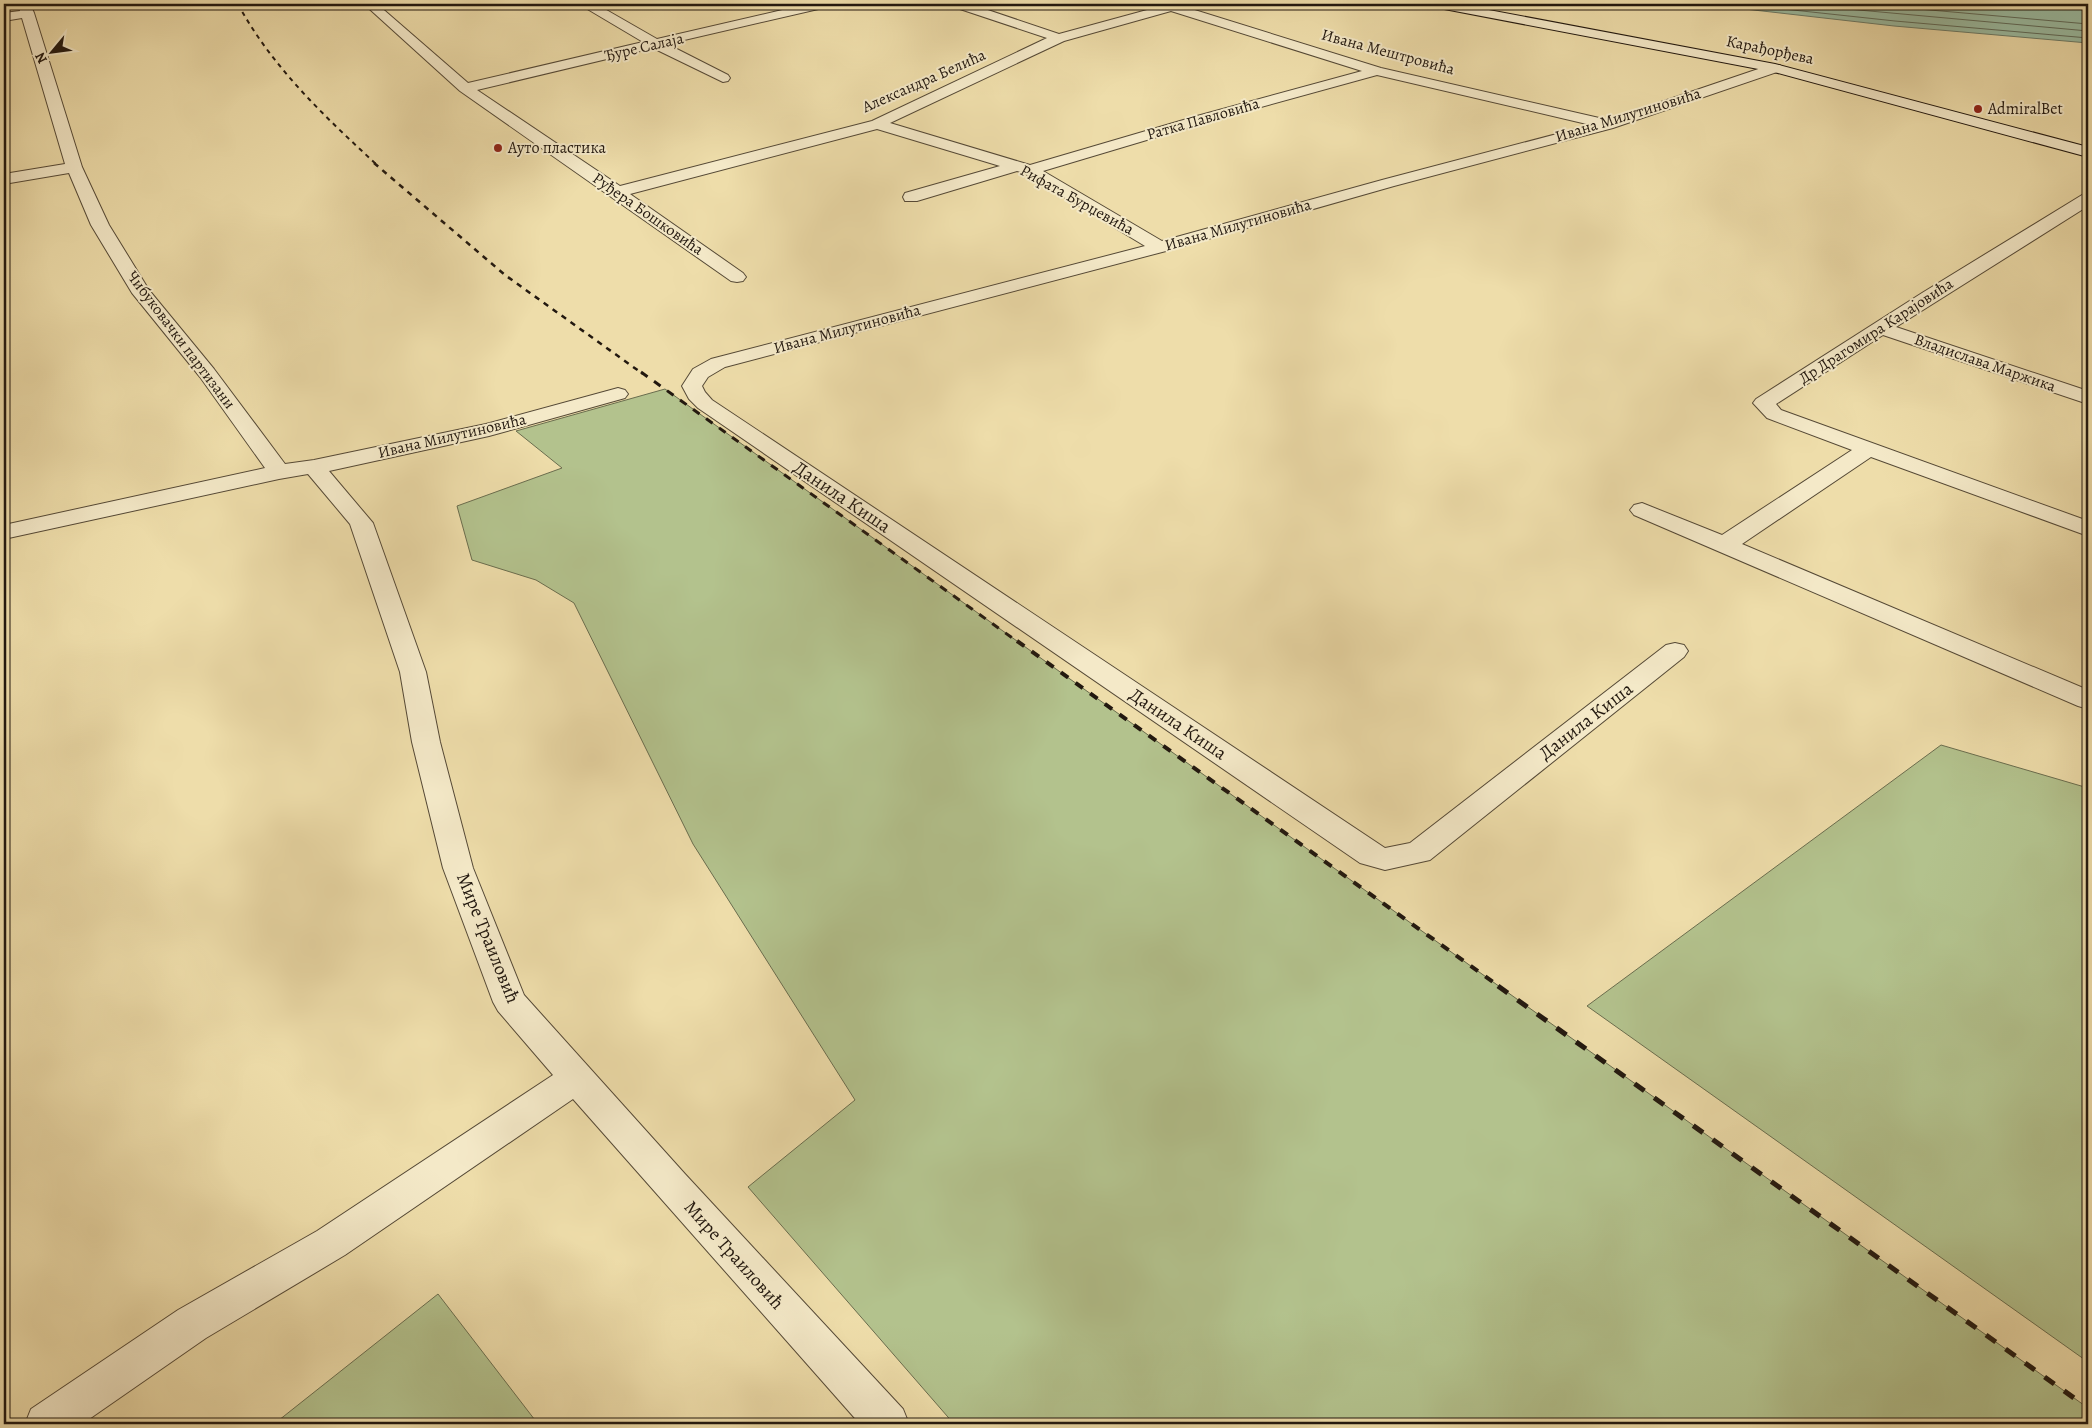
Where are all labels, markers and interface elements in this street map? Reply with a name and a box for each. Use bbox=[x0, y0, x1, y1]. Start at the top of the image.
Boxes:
street label: Ивана Мештровића bbox=[1319, 24, 1458, 80]
street label: Ђуре Салаја bbox=[602, 27, 686, 67]
north arrow bbox=[28, 28, 78, 78]
street label: Карађорђева bbox=[1724, 30, 1816, 70]
street label: Александра Белића bbox=[858, 44, 990, 118]
text: N bbox=[30, 49, 52, 67]
street label: Ивана Милутиновића bbox=[1552, 82, 1704, 148]
street label: Ратка Павловића bbox=[1144, 92, 1263, 146]
place label: AdmiralBet bbox=[1987, 98, 2063, 120]
marker: AdmiralBet bbox=[1972, 103, 1984, 115]
place label: Ауто пластика bbox=[507, 137, 606, 159]
marker: Ауто пластика bbox=[492, 142, 504, 154]
street label: Рифата Бурџевића bbox=[1016, 160, 1138, 241]
street label: Руђера Бошковића bbox=[588, 167, 708, 261]
street label: Ивана Милутиновића bbox=[1162, 193, 1314, 256]
street label: Чибуковачки партизани bbox=[122, 266, 240, 414]
street label: Др Драгомира Карајовића bbox=[1795, 272, 1958, 389]
street label: Ивана Милутиновића bbox=[771, 299, 924, 359]
street label: Владислава Маржика bbox=[1911, 328, 2059, 398]
street label: Ивана Милутиновића bbox=[376, 408, 529, 464]
street label: Данила Киша bbox=[788, 455, 896, 539]
street label: Данила Киша bbox=[1534, 676, 1639, 766]
street label: Данила Киша bbox=[1124, 682, 1232, 766]
street label: Мире Траиловић bbox=[450, 869, 526, 1007]
street label: Мире Траиловић bbox=[678, 1195, 790, 1315]

